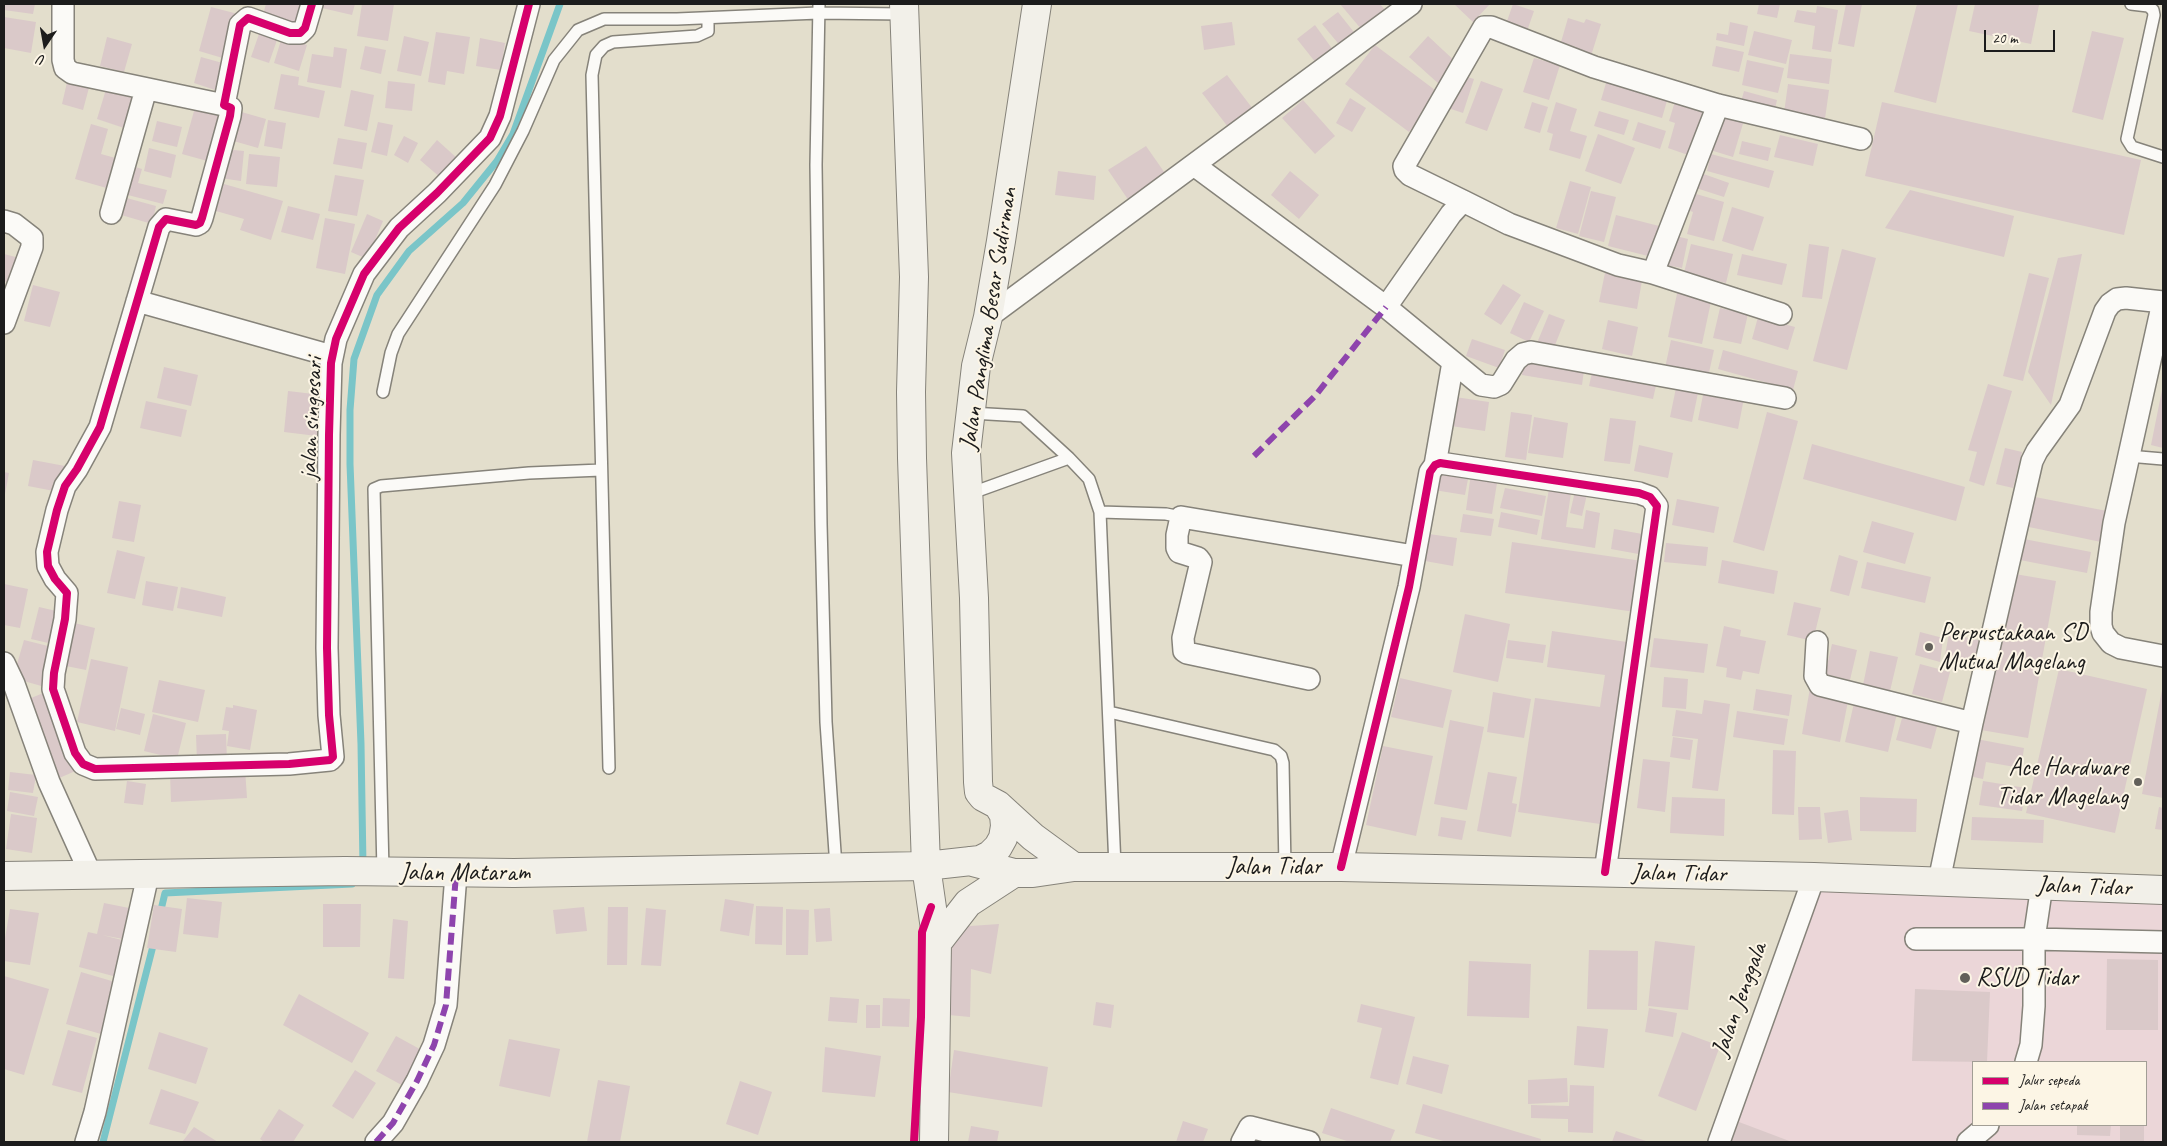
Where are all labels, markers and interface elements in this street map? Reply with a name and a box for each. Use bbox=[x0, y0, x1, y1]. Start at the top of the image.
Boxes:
north arrow bbox=[20, 20, 70, 70]
scale bar bbox=[1987, 20, 2058, 52]
text: 20 m bbox=[1992, 29, 2018, 48]
text: U bbox=[37, 51, 47, 69]
street label: Jalan Panglima Besar Sudirman bbox=[953, 186, 1025, 452]
street label: jalan singosari bbox=[294, 356, 330, 480]
place label: Perpustakaan SD Mutual Magelang bbox=[1939, 618, 2087, 677]
marker: Perpustakaan SD Mutual Magelang bbox=[1923, 641, 1935, 653]
place label: Ace Hardware Tidar Magelang bbox=[1996, 753, 2128, 812]
marker: Ace Hardware Tidar Magelang bbox=[2132, 776, 2144, 788]
street label: Jalan Tidar bbox=[1227, 852, 1321, 882]
street label: Jalan Mataram bbox=[400, 858, 530, 888]
street label: Jalan Tidar bbox=[1631, 858, 1727, 890]
street label: Jalan Tidar bbox=[2036, 870, 2132, 904]
street label: Jalan Jenggala bbox=[1706, 939, 1774, 1061]
place label: RSUD Tidar bbox=[1976, 963, 2078, 993]
marker: RSUD Tidar bbox=[1958, 971, 1972, 985]
legend bbox=[1972, 1061, 2147, 1126]
text: Jalur sepeda bbox=[2019, 1071, 2080, 1090]
text: Jalan setapak bbox=[2019, 1096, 2088, 1115]

